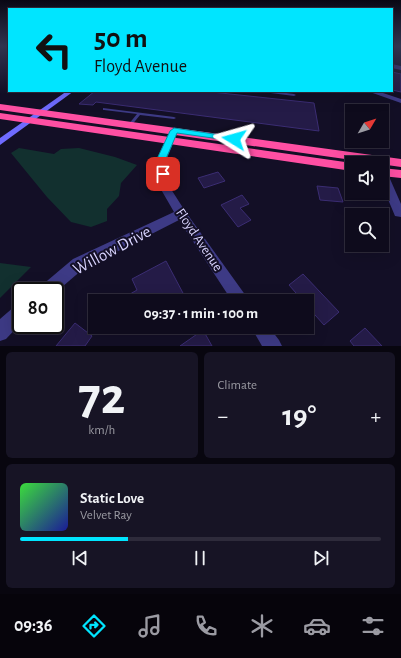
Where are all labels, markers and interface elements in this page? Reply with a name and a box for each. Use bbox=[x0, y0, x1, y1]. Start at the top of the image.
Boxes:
icon: left bbox=[28, 24, 80, 76]
text: 50 m bbox=[94, 25, 148, 53]
text: Floyd Avenue bbox=[94, 58, 187, 76]
north arrow bbox=[345, 104, 389, 148]
map controls bbox=[345, 104, 389, 252]
position arrow bbox=[213, 118, 255, 160]
button: sound bbox=[345, 156, 389, 200]
pin bbox=[146, 157, 180, 191]
icon: arrive bbox=[152, 163, 174, 185]
street label: Floyd Avenue bbox=[173, 206, 225, 274]
button: search bbox=[345, 208, 389, 252]
street label: Willow Drive bbox=[70, 222, 154, 278]
speed limit sign: 80 bbox=[12, 282, 64, 334]
text: 09:37 · 1 min · 100 m bbox=[144, 306, 258, 321]
text: 72 bbox=[78, 371, 125, 423]
text: Climate bbox=[218, 379, 257, 392]
text: 19° bbox=[282, 401, 316, 431]
text: − bbox=[218, 405, 228, 427]
text: + bbox=[370, 405, 381, 427]
text: km/h bbox=[88, 424, 115, 437]
text: Static Love bbox=[80, 491, 144, 506]
text: Velvet Ray bbox=[80, 509, 132, 522]
icon: previous bbox=[69, 547, 91, 569]
icon: pause bbox=[189, 547, 211, 569]
icon: next bbox=[310, 547, 332, 569]
icon: directions bbox=[80, 612, 108, 640]
icon: music bbox=[136, 612, 164, 640]
icon: phone bbox=[192, 612, 220, 640]
icon: climate bbox=[248, 612, 276, 640]
icon: car bbox=[303, 612, 331, 640]
icon: filters bbox=[359, 612, 387, 640]
text: 09:36 bbox=[14, 617, 53, 635]

